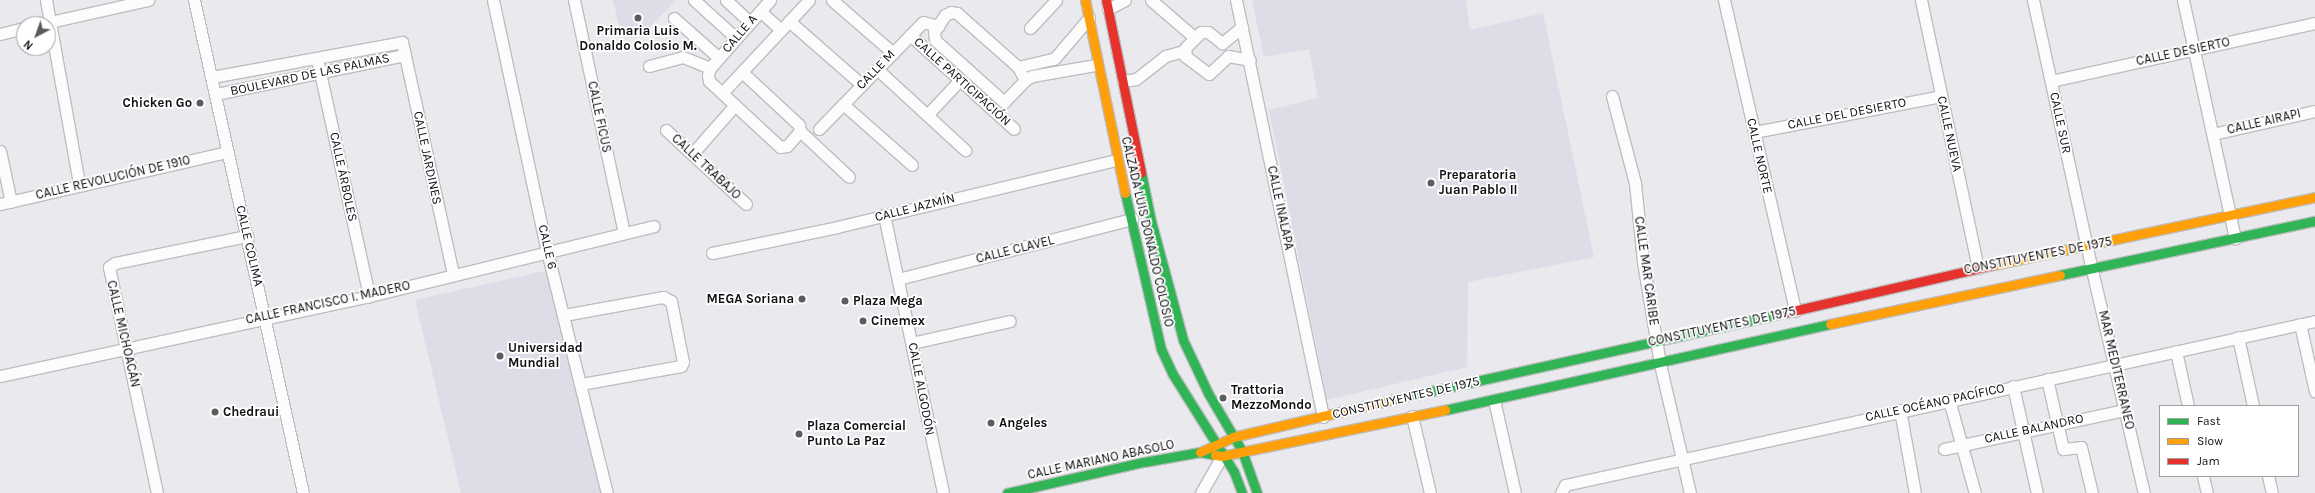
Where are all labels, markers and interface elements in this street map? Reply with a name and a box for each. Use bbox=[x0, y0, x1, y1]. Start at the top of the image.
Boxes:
street label: CALLE A bbox=[719, 12, 761, 56]
marker: Primaria Luis Donaldo Colosio M. bbox=[633, 13, 643, 23]
north arrow bbox=[16, 16, 56, 56]
place label: Primaria Luis Donaldo Colosio M. bbox=[579, 24, 697, 55]
street label: CALLE PARTICIPACIÓN bbox=[910, 34, 1014, 130]
street label: CALLE DESIERTO bbox=[2135, 34, 2231, 70]
text: N bbox=[21, 37, 36, 52]
street label: CALLE M bbox=[853, 47, 899, 93]
street label: BOULEVARD DE LAS PALMAS bbox=[229, 50, 391, 100]
street label: CALLE FICUS bbox=[584, 80, 614, 154]
street label: CALLE SUR bbox=[2046, 91, 2074, 155]
place label: Chicken Go bbox=[122, 95, 192, 111]
street label: CALLE DEL DESIERTO bbox=[1786, 95, 1908, 133]
street label: CALLE NUEVA bbox=[1933, 95, 1965, 173]
marker: Chicken Go bbox=[195, 98, 205, 108]
street label: CALLE AIRAPI bbox=[2226, 106, 2302, 138]
street label: CALLE JARDINES bbox=[410, 110, 444, 206]
street label: CALLE NORTE bbox=[1743, 117, 1775, 195]
street label: CALLE ÁRBOLES bbox=[326, 131, 360, 223]
street label: CALLE TRABAJO bbox=[668, 131, 744, 203]
street label: CALZADA LUIS DONALDO COLOSIO bbox=[1117, 135, 1177, 329]
street label: CALLE REVOLUCIÓN DE 1910 bbox=[34, 153, 192, 203]
street label: CALLE INALAPA bbox=[1263, 164, 1297, 252]
place label: Preparatoria Juan Pablo II bbox=[1439, 168, 1518, 199]
marker: Preparatoria Juan Pablo II bbox=[1426, 178, 1436, 188]
street label: CALLE JAZMÍN bbox=[873, 191, 957, 225]
street label: CALLE COLIMA bbox=[232, 204, 266, 288]
street label: CALLE MAR CARIBE bbox=[1631, 215, 1661, 327]
street label: CALLE 6 bbox=[534, 223, 560, 271]
street label: CALLE CLAVEL bbox=[974, 233, 1056, 267]
street label: CONSTITUYENTES DE 1975 bbox=[1963, 234, 2113, 278]
street label: CALLE FRANCISCO I. MADERO bbox=[244, 278, 412, 328]
street label: CALLE MICHOACÁN bbox=[103, 279, 143, 389]
place label: MEGA Soriana bbox=[706, 291, 794, 307]
place label: Plaza Mega bbox=[853, 293, 923, 309]
marker: MEGA Soriana bbox=[797, 294, 807, 304]
marker: Plaza Mega bbox=[840, 296, 850, 306]
street label: CONSTITUYENTES DE 1975 bbox=[1647, 304, 1797, 350]
street label: MAR MEDITERRANEO bbox=[2095, 309, 2137, 431]
place label: Cinemex bbox=[871, 313, 925, 329]
marker: Cinemex bbox=[858, 316, 868, 326]
place label: Universidad Mundial bbox=[508, 341, 583, 372]
street label: CALLE ALGODÓN bbox=[904, 341, 938, 437]
marker: Universidad Mundial bbox=[495, 351, 505, 361]
street label: CONSTITUYENTES DE 1975 bbox=[1331, 373, 1481, 423]
street label: CALLE OCÉANO PACÍFICO bbox=[1864, 381, 2006, 425]
place label: Trattoria MezzoMondo bbox=[1231, 383, 1312, 414]
marker: Trattoria MezzoMondo bbox=[1218, 393, 1228, 403]
place label: Chedraui bbox=[223, 404, 279, 420]
legend bbox=[2159, 405, 2299, 477]
marker: Chedraui bbox=[210, 407, 220, 417]
street label: CALLE BALANDRO bbox=[1983, 411, 2085, 447]
text: Fast bbox=[2197, 414, 2220, 428]
place label: Angeles bbox=[999, 415, 1047, 431]
marker: Angeles bbox=[986, 418, 996, 428]
place label: Plaza Comercial Punto La Paz bbox=[807, 419, 906, 450]
marker: Plaza Comercial Punto La Paz bbox=[794, 429, 804, 439]
text: Slow bbox=[2197, 434, 2223, 448]
street label: CALLE MARIANO ABASOLO bbox=[1026, 437, 1176, 483]
text: Jam bbox=[2197, 454, 2220, 468]

